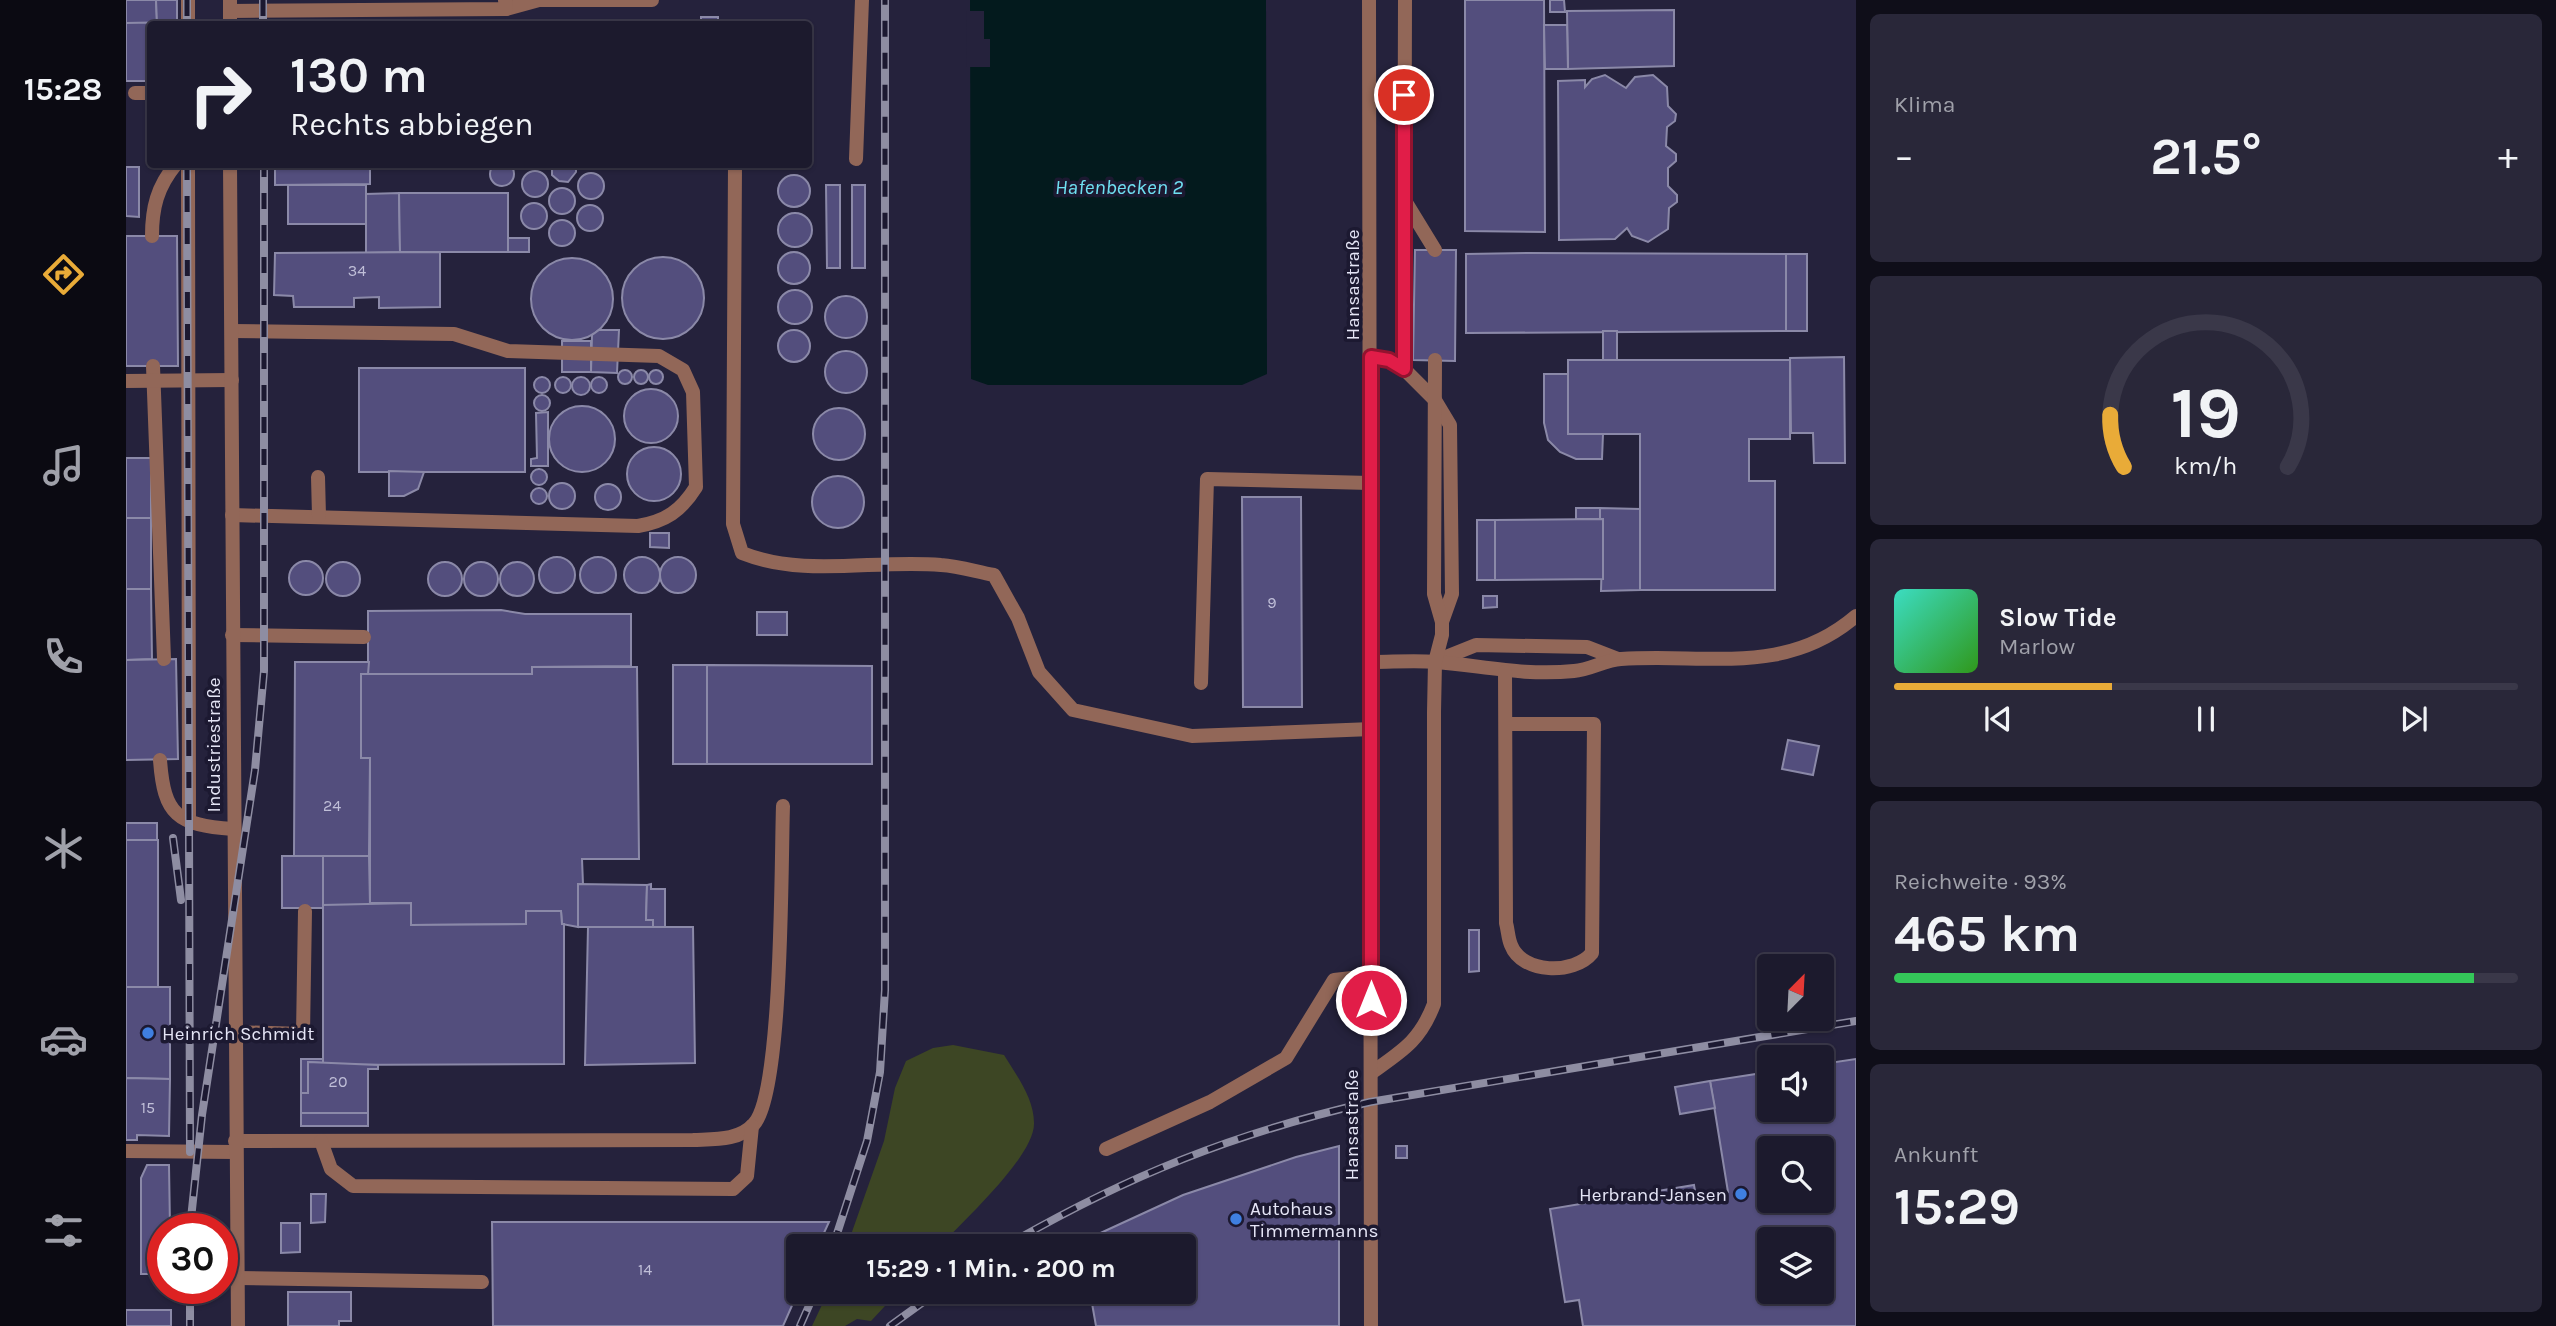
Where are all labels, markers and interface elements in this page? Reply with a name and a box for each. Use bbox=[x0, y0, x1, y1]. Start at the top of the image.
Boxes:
text: 130 m bbox=[290, 47, 428, 104]
icon: right bbox=[175, 49, 266, 140]
pin bbox=[1374, 65, 1434, 125]
text: 15:28 bbox=[24, 71, 102, 108]
icon: arrive bbox=[1385, 76, 1423, 114]
text: Klima bbox=[1894, 91, 1955, 118]
text: Rechts abbiegen bbox=[290, 106, 534, 143]
text: 21.5° bbox=[2150, 126, 2262, 187]
text: − bbox=[1894, 134, 1914, 179]
text: + bbox=[2498, 134, 2518, 179]
water label: Hafenbecken 2 bbox=[1055, 175, 1183, 199]
street label: Hansastraße bbox=[1342, 230, 1364, 340]
icon: directions bbox=[39, 250, 88, 299]
house number: 34 bbox=[348, 261, 366, 280]
text: 19 bbox=[2171, 370, 2241, 455]
icon: music bbox=[39, 441, 88, 490]
text: km/h bbox=[2174, 450, 2238, 479]
house number: 9 bbox=[1267, 593, 1277, 612]
text: Slow Tide bbox=[1999, 602, 2117, 633]
icon: phone bbox=[39, 632, 88, 681]
text: Marlow bbox=[1999, 633, 2075, 660]
street label: Industriestraße bbox=[203, 678, 225, 812]
icon: previous bbox=[1979, 700, 2017, 738]
icon: pause bbox=[2187, 700, 2225, 738]
icon: next bbox=[2395, 700, 2433, 738]
house number: 24 bbox=[323, 796, 341, 815]
icon: climate bbox=[39, 824, 88, 873]
text: Reichweite · 93% bbox=[1894, 868, 2067, 895]
text: 465 km bbox=[1894, 903, 2080, 964]
north arrow bbox=[1757, 954, 1834, 1031]
map controls bbox=[1757, 954, 1834, 1304]
position arrow bbox=[1334, 963, 1408, 1037]
icon: car bbox=[39, 1015, 88, 1064]
place label: Heinrich Schmidt bbox=[162, 1023, 315, 1045]
marker: Heinrich Schmidt bbox=[140, 1025, 156, 1041]
button: sound bbox=[1757, 1045, 1834, 1122]
street label: Hansastraße bbox=[1341, 1070, 1363, 1180]
house number: 20 bbox=[329, 1072, 347, 1091]
house number: 15 bbox=[141, 1098, 155, 1117]
button: search bbox=[1757, 1136, 1834, 1213]
text: Ankunft bbox=[1894, 1141, 1978, 1168]
text: 15:29 bbox=[1894, 1176, 2020, 1237]
place label: Herbrand-Jansen bbox=[1579, 1184, 1727, 1206]
marker: Herbrand-Jansen bbox=[1733, 1186, 1749, 1202]
place label: Autohaus Timmermanns bbox=[1250, 1198, 1379, 1242]
icon: filters bbox=[39, 1206, 88, 1255]
marker: Autohaus Timmermanns bbox=[1228, 1211, 1244, 1227]
speed limit sign: 30 bbox=[147, 1213, 238, 1304]
button: layers bbox=[1757, 1227, 1834, 1304]
text: 15:29 · 1 Min. · 200 m bbox=[866, 1253, 1116, 1284]
house number: 14 bbox=[638, 1260, 652, 1279]

